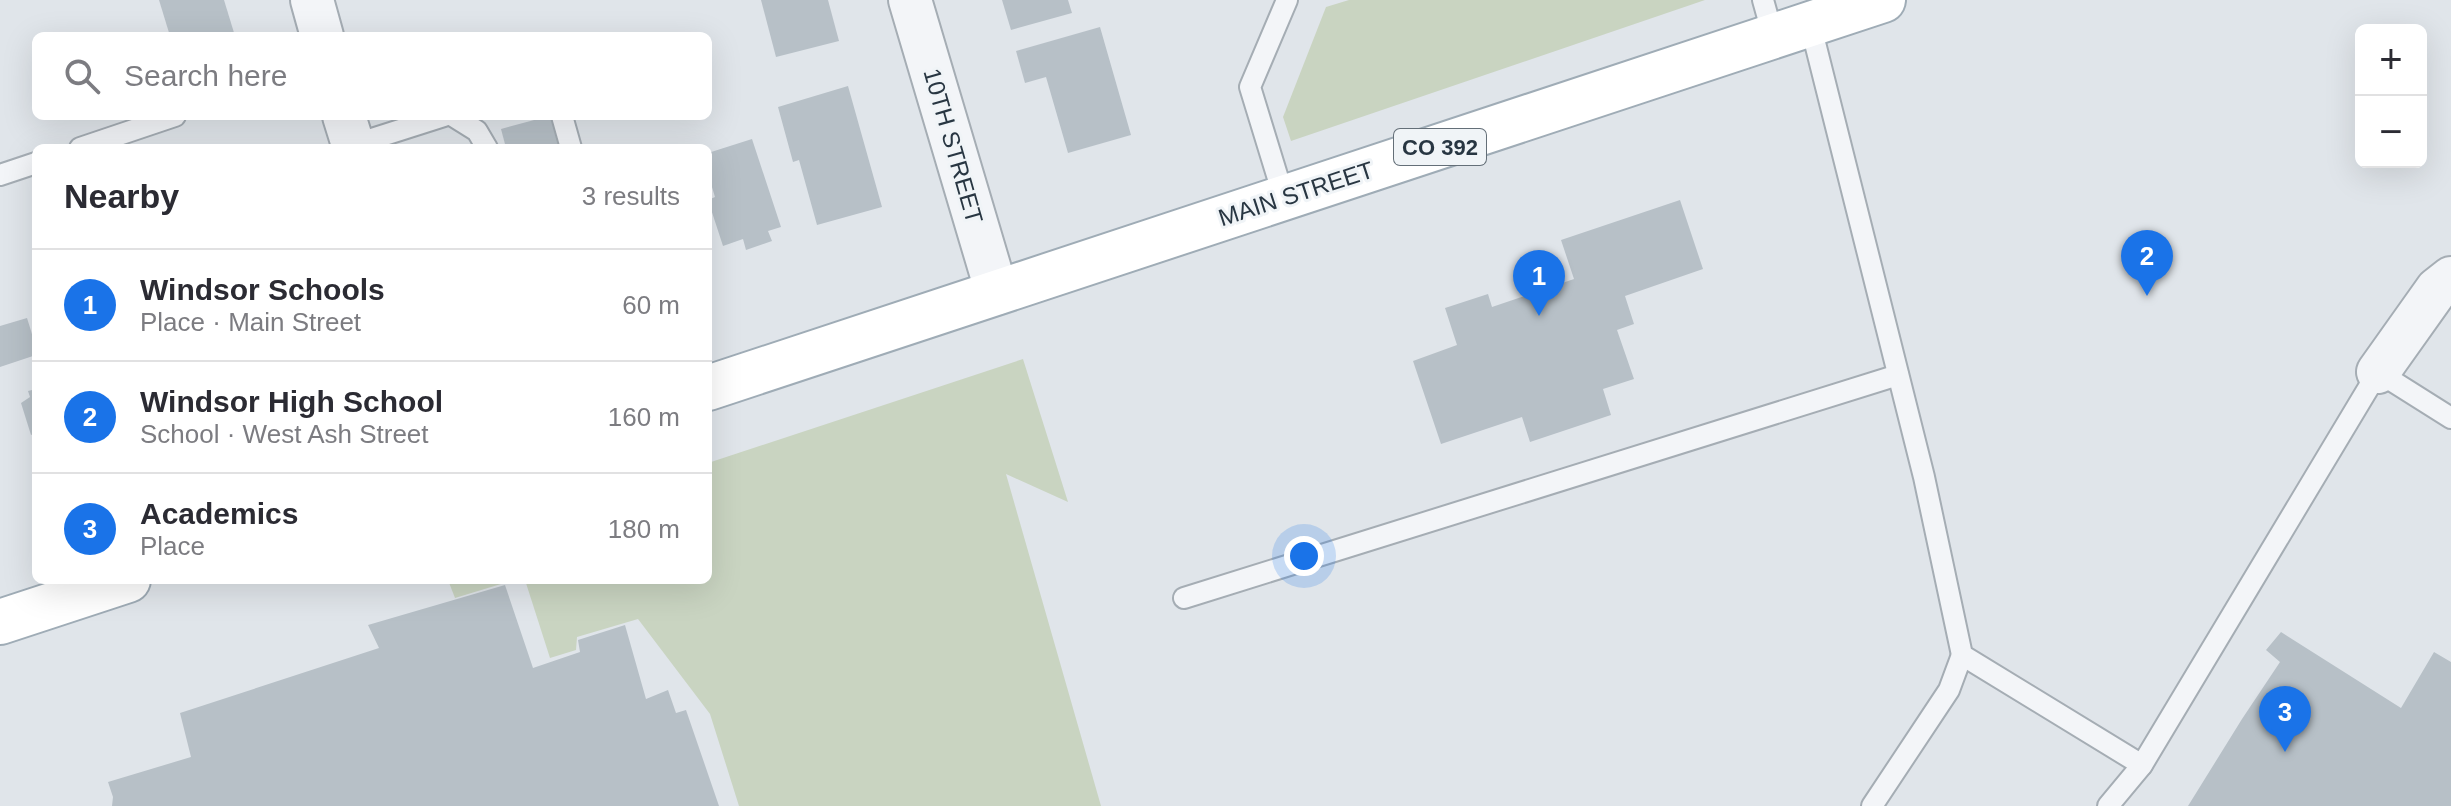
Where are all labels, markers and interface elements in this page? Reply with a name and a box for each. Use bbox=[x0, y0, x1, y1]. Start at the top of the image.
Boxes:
map controls bbox=[2355, 24, 2427, 168]
button: + bbox=[2355, 24, 2427, 96]
search box bbox=[32, 32, 712, 120]
icon: search bbox=[60, 54, 104, 98]
text: Search here bbox=[124, 59, 287, 92]
street label: 10TH STREET bbox=[918, 65, 989, 227]
button: − bbox=[2355, 96, 2427, 168]
road number: CO 392 bbox=[1394, 129, 1486, 165]
street label: MAIN STREET bbox=[1215, 156, 1377, 231]
text: Nearby bbox=[64, 177, 179, 215]
text: 3 results bbox=[582, 181, 680, 211]
pin: 2 bbox=[2121, 230, 2173, 296]
pin: 1 bbox=[1513, 250, 1565, 316]
text: Windsor Schools bbox=[140, 273, 385, 306]
text: 1 bbox=[83, 290, 97, 320]
text: 60 m bbox=[622, 290, 680, 320]
text: Place · Main Street bbox=[140, 307, 361, 337]
text: Windsor High School bbox=[140, 385, 443, 418]
text: 2 bbox=[83, 402, 97, 432]
text: 160 m bbox=[608, 402, 680, 432]
text: School · West Ash Street bbox=[140, 419, 429, 449]
text: Academics bbox=[140, 497, 298, 530]
text: 3 bbox=[83, 514, 97, 544]
text: 180 m bbox=[608, 514, 680, 544]
text: Place bbox=[140, 531, 205, 561]
your location bbox=[1284, 536, 1324, 576]
pin: 3 bbox=[2259, 686, 2311, 752]

